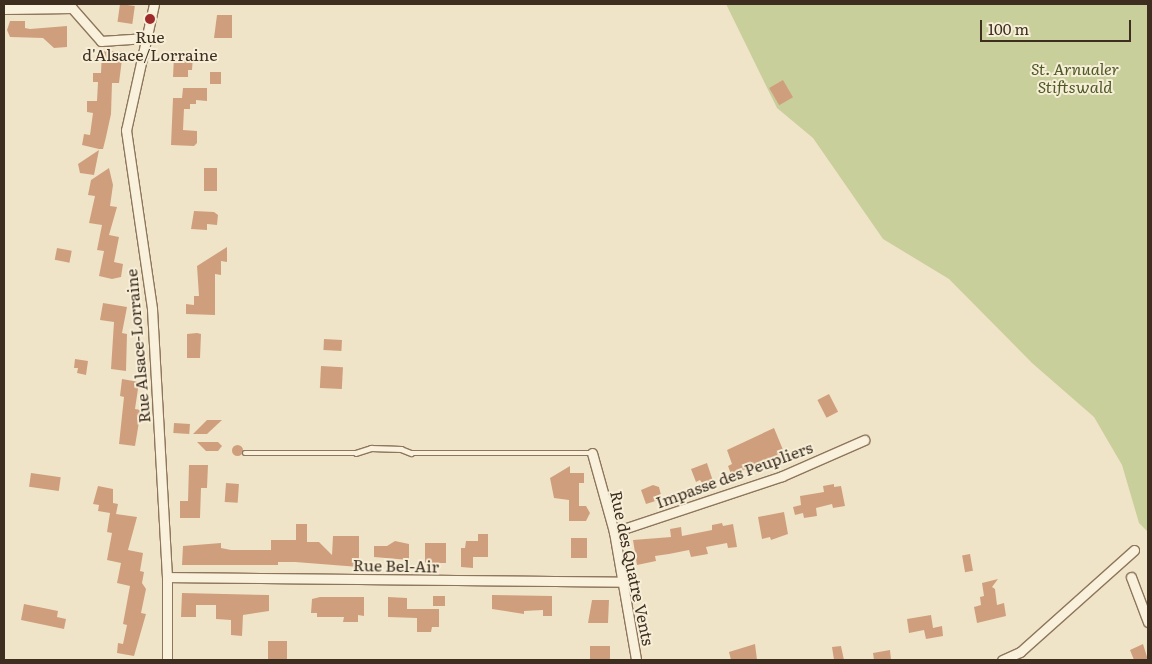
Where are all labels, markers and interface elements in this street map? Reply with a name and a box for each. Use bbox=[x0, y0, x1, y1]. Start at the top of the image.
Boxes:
scale bar bbox=[982, 10, 1133, 42]
marker: Rue d'Alsace/Lorraine bbox=[144, 13, 156, 25]
text: 100 m bbox=[988, 17, 1029, 40]
place label: Rue d'Alsace/Lorraine bbox=[82, 26, 218, 64]
park label: St. Arnualer Stiftswald bbox=[1031, 58, 1119, 96]
street label: Rue Alsace-Lorraine bbox=[121, 268, 153, 424]
street label: Impasse des Peupliers bbox=[653, 437, 815, 511]
street label: Rue des Quatre Vents bbox=[607, 489, 659, 647]
street label: Rue Bel-Air bbox=[353, 555, 439, 575]

